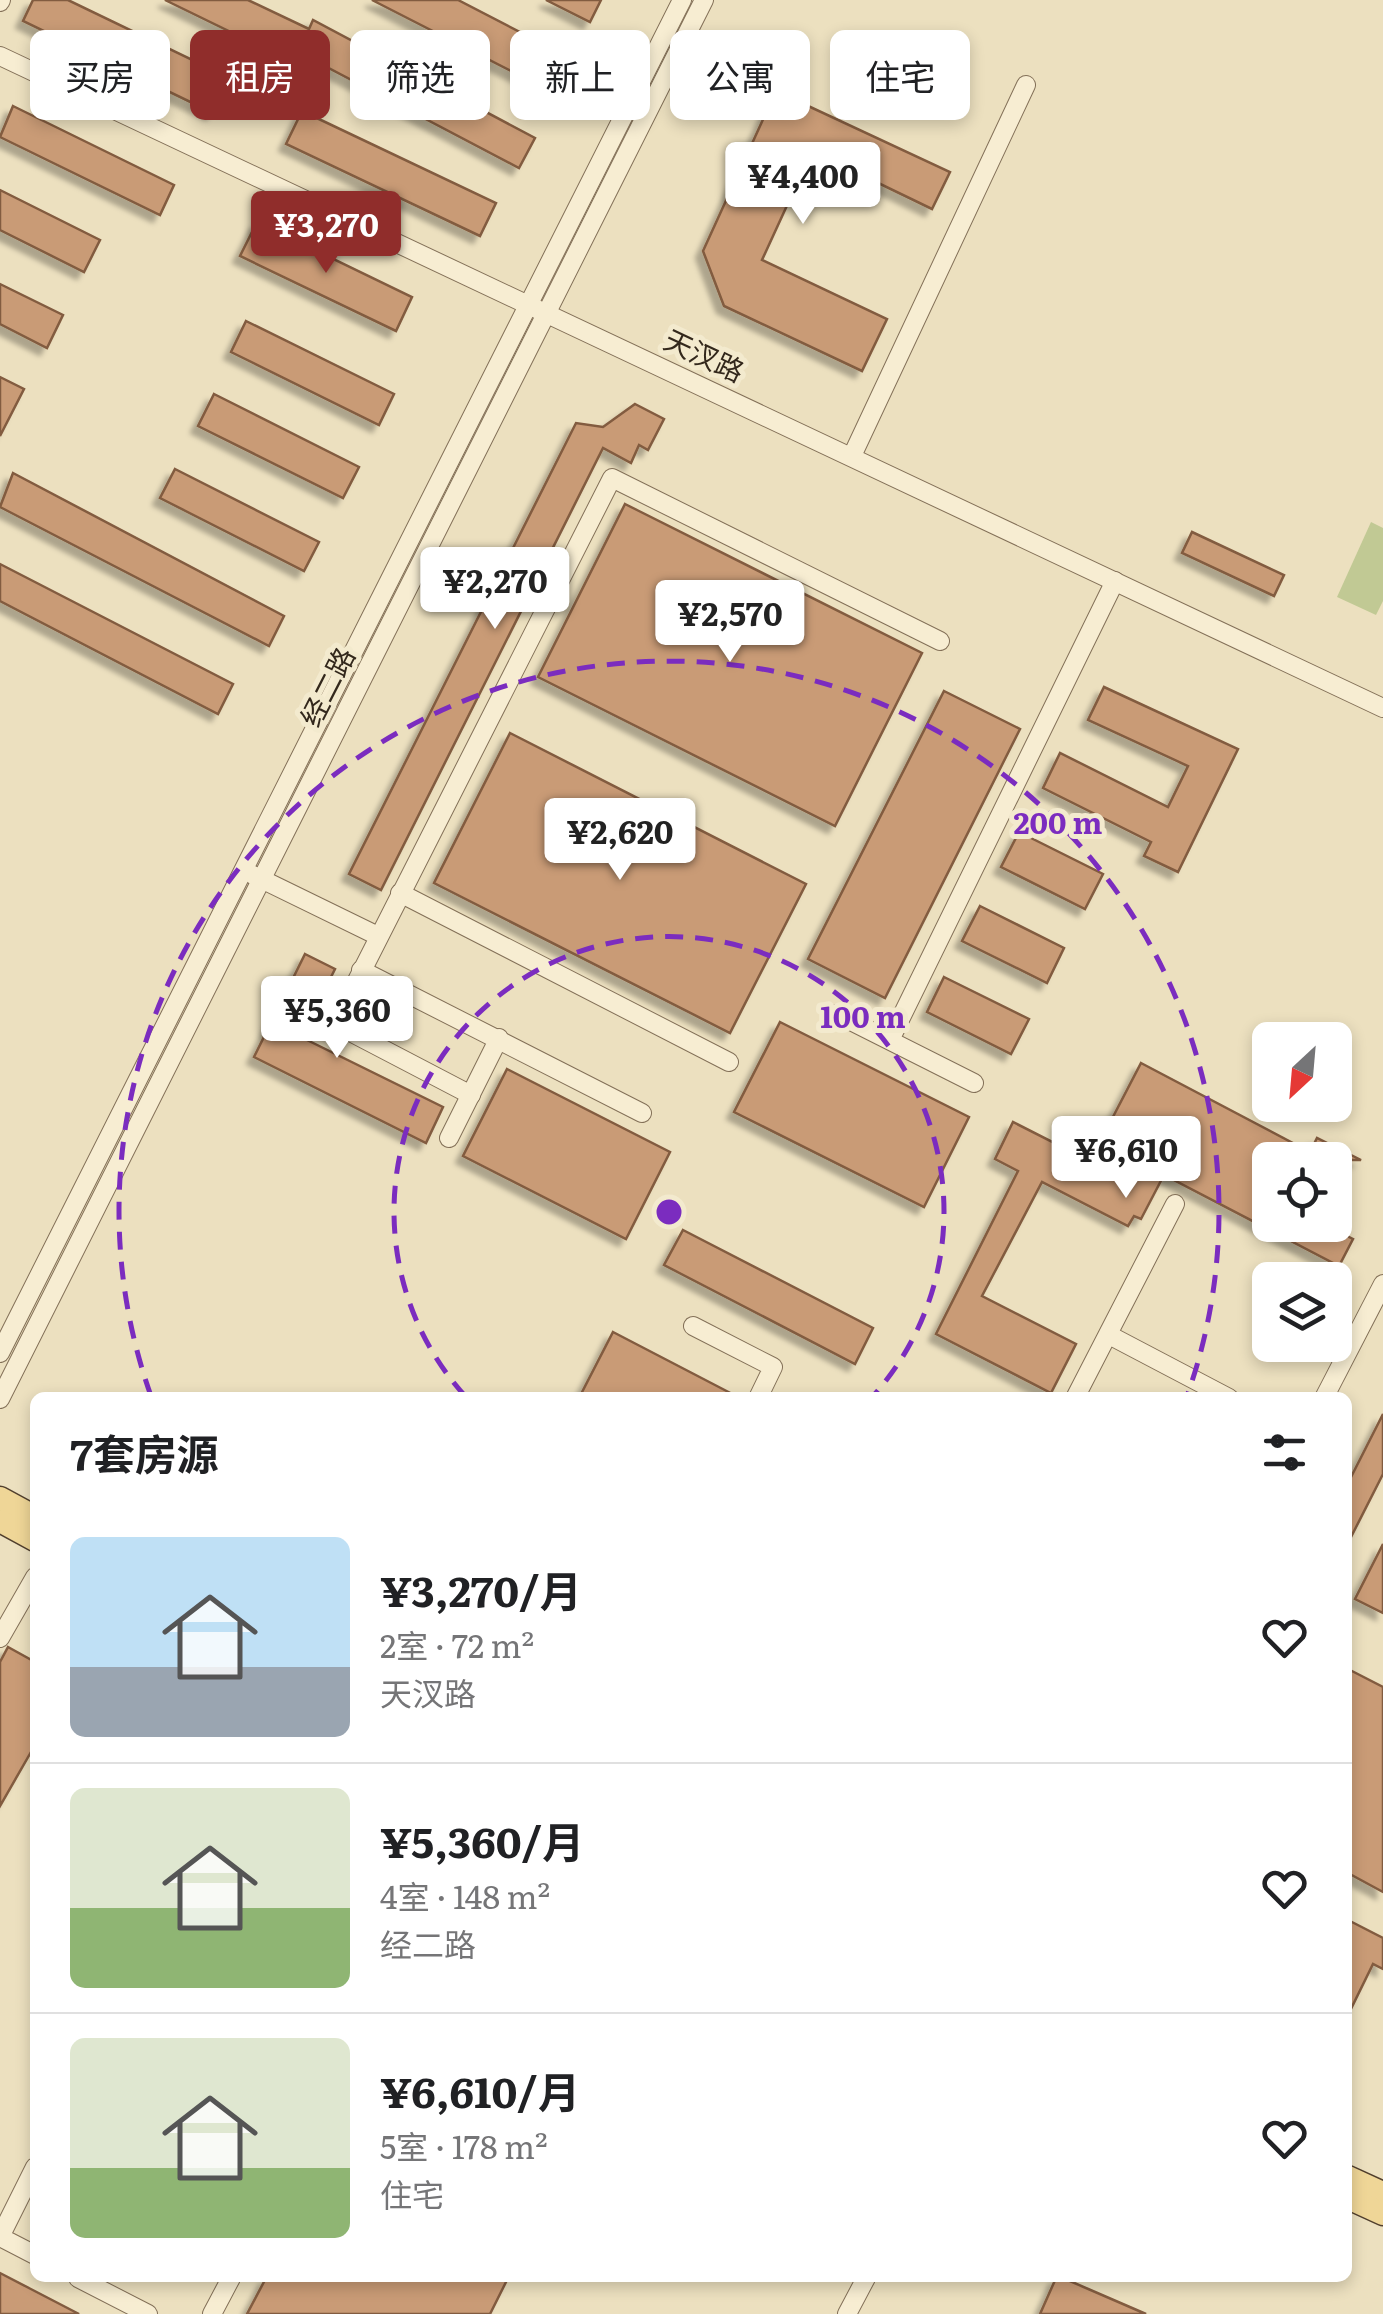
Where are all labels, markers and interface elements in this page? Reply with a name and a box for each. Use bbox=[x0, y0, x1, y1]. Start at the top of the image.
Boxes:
chip: 买房 bbox=[30, 30, 170, 120]
chip: 租房 bbox=[190, 30, 330, 120]
chip: 筛选 bbox=[350, 30, 490, 120]
chip: 新上 bbox=[510, 30, 650, 120]
chip: 公寓 bbox=[670, 30, 810, 120]
chip: 住宅 bbox=[830, 30, 970, 120]
pin: ¥4,400 bbox=[722, 142, 884, 227]
text: ¥4,400 bbox=[747, 150, 859, 198]
pin: ¥3,270 bbox=[245, 191, 407, 276]
text: ¥3,270 bbox=[273, 199, 379, 247]
street label: 天汊路 bbox=[658, 317, 752, 391]
pin: ¥2,270 bbox=[414, 547, 576, 632]
text: ¥2,270 bbox=[442, 555, 548, 603]
pin: ¥2,570 bbox=[649, 580, 811, 665]
text: ¥2,570 bbox=[677, 588, 783, 636]
street label: 经二路 bbox=[288, 639, 364, 733]
pin: ¥2,620 bbox=[539, 798, 701, 883]
text: 200 m bbox=[1014, 799, 1103, 843]
text: ¥2,620 bbox=[566, 806, 674, 854]
pin: ¥5,360 bbox=[256, 976, 418, 1061]
text: ¥5,360 bbox=[283, 984, 391, 1032]
text: 100 m bbox=[820, 993, 906, 1037]
north arrow bbox=[1252, 1022, 1352, 1122]
map controls bbox=[1252, 1022, 1352, 1362]
pin: ¥6,610 bbox=[1045, 1116, 1207, 1201]
text: ¥6,610 bbox=[1074, 1124, 1178, 1172]
button: locate bbox=[1252, 1142, 1352, 1242]
centre of rings bbox=[651, 1194, 687, 1230]
button: layers bbox=[1252, 1262, 1352, 1362]
text: 7套房源 bbox=[70, 1421, 219, 1483]
icon: filters bbox=[1257, 1425, 1312, 1480]
text: ¥3,270/月 bbox=[380, 1558, 582, 1620]
icon: home bbox=[150, 1577, 270, 1697]
icon: heart bbox=[1257, 1610, 1312, 1665]
text: 2室 · 72 m² bbox=[380, 1620, 534, 1668]
text: 天汊路 bbox=[380, 1668, 476, 1716]
text: ¥5,360/月 bbox=[380, 1809, 584, 1871]
icon: home bbox=[150, 1828, 270, 1948]
icon: heart bbox=[1257, 1861, 1312, 1916]
text: 4室 · 148 m² bbox=[380, 1871, 550, 1919]
text: 经二路 bbox=[380, 1919, 476, 1967]
text: ¥6,610/月 bbox=[380, 2059, 580, 2121]
icon: home bbox=[150, 2078, 270, 2198]
icon: heart bbox=[1257, 2111, 1312, 2166]
text: 5室 · 178 m² bbox=[380, 2121, 548, 2169]
text: 住宅 bbox=[380, 2169, 444, 2217]

